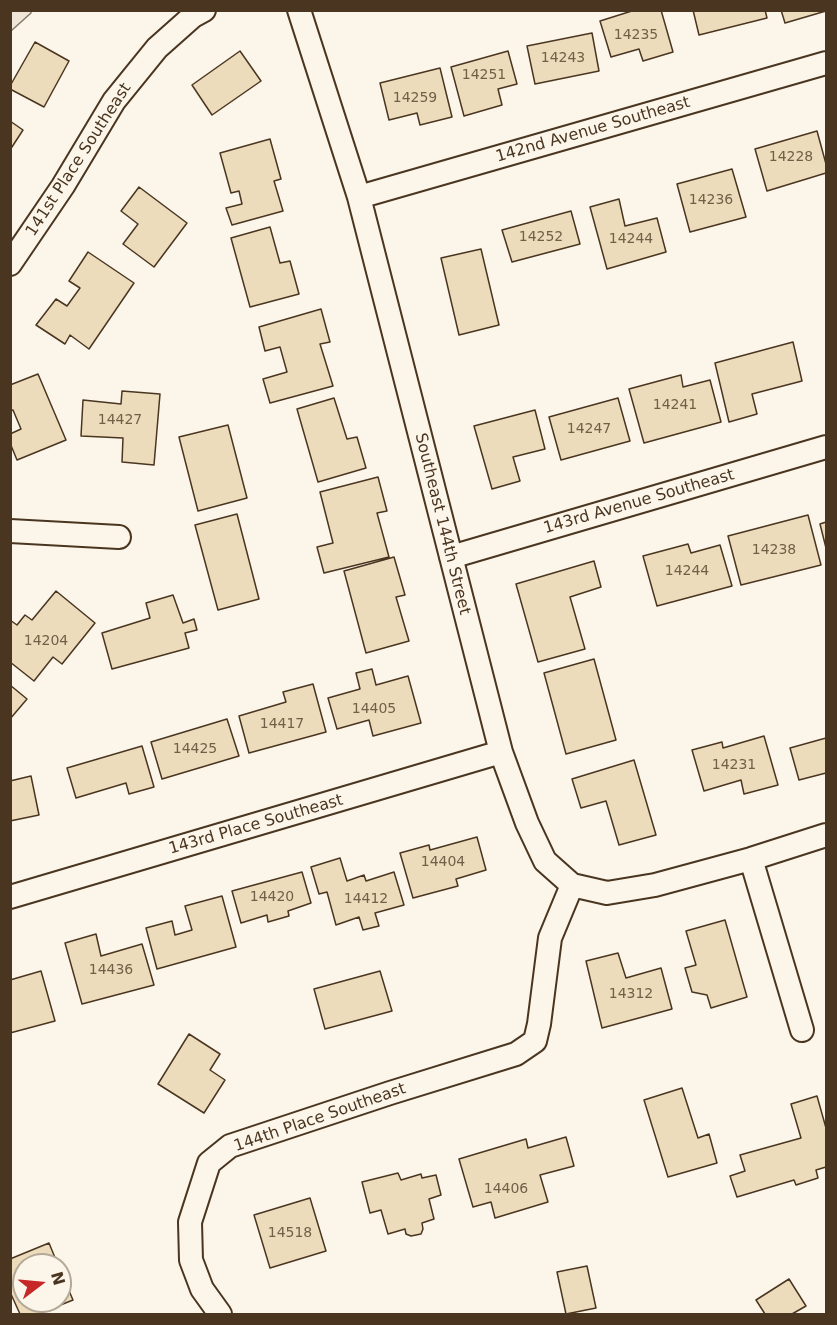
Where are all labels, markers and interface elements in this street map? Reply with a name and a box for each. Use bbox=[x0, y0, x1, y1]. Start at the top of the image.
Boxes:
house number: 14235 bbox=[614, 27, 658, 43]
house number: 14243 bbox=[541, 50, 585, 66]
house number: 14251 bbox=[462, 67, 506, 83]
street label: 141st Place Southeast bbox=[22, 80, 136, 240]
house number: 14259 bbox=[393, 90, 437, 106]
street label: 142nd Avenue Southeast bbox=[494, 93, 692, 167]
house number: 14228 bbox=[769, 149, 813, 165]
house number: 14236 bbox=[689, 192, 733, 208]
house number: 14252 bbox=[519, 229, 563, 245]
house number: 14244 bbox=[609, 231, 653, 247]
house number: 14241 bbox=[653, 397, 697, 413]
house number: 14427 bbox=[98, 412, 142, 428]
house number: 14247 bbox=[567, 421, 611, 437]
street label: Southeast 144th Street bbox=[410, 431, 474, 617]
street label: 143rd Avenue Southeast bbox=[541, 466, 737, 538]
house number: 14238 bbox=[752, 542, 796, 558]
house number: 14244 bbox=[665, 563, 709, 579]
house number: 14204 bbox=[24, 633, 68, 649]
house number: 14405 bbox=[352, 701, 396, 717]
house number: 14417 bbox=[260, 716, 304, 732]
house number: 14425 bbox=[173, 741, 217, 757]
house number: 14231 bbox=[712, 757, 756, 773]
street label: 143rd Place Southeast bbox=[167, 791, 345, 859]
house number: 14404 bbox=[421, 854, 465, 870]
house number: 14420 bbox=[250, 889, 294, 905]
house number: 14412 bbox=[344, 891, 388, 907]
house number: 14436 bbox=[89, 962, 133, 978]
house number: 14312 bbox=[609, 986, 653, 1002]
street label: 144th Place Southeast bbox=[232, 1080, 408, 1156]
house number: 14406 bbox=[484, 1181, 528, 1197]
house number: 14518 bbox=[268, 1225, 312, 1241]
north arrow bbox=[12, 1253, 72, 1313]
text: N bbox=[47, 1269, 69, 1287]

